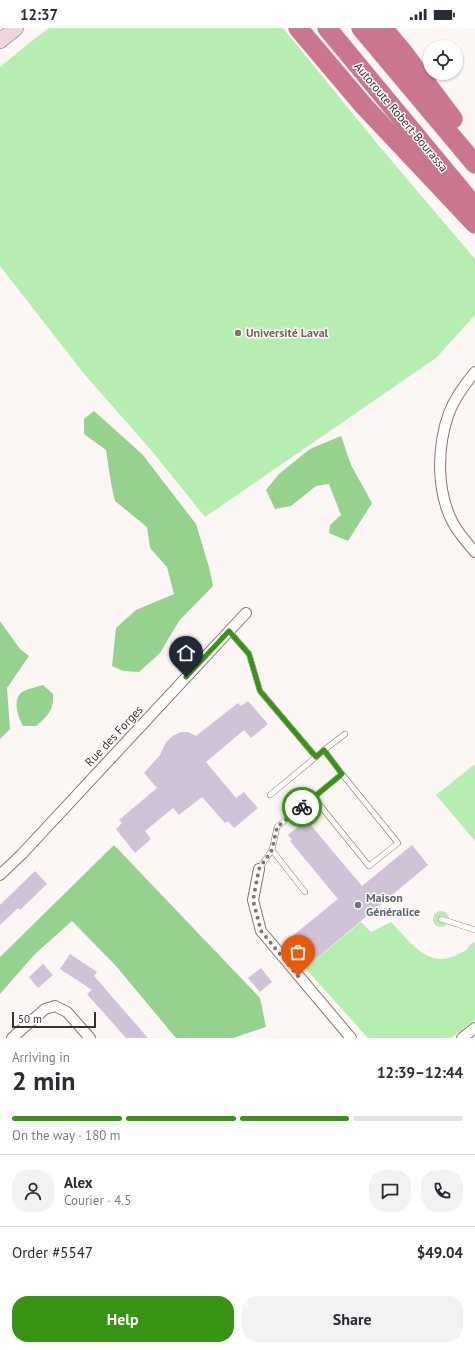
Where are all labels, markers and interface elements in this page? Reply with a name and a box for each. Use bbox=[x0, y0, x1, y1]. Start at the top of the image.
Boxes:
text: 12:37 bbox=[20, 5, 58, 24]
map controls bbox=[423, 40, 463, 80]
button: locate bbox=[423, 40, 463, 80]
street label: Autoroute Robert-Bourassa bbox=[351, 59, 452, 174]
place label: Université Laval bbox=[246, 325, 329, 340]
marker: Université Laval bbox=[233, 328, 243, 338]
pin bbox=[169, 636, 203, 677]
icon: home bbox=[175, 642, 197, 664]
street label: Rue des Forges bbox=[82, 702, 146, 769]
courier bbox=[282, 787, 322, 827]
icon: bike bbox=[291, 796, 313, 818]
place label: Maison Généralice bbox=[366, 890, 420, 919]
marker: Maison Généralice bbox=[353, 900, 363, 910]
pin bbox=[281, 935, 315, 976]
icon: bag bbox=[287, 941, 309, 963]
scale bar bbox=[12, 1010, 96, 1029]
text: 50 m bbox=[18, 1012, 42, 1026]
text: Arriving in bbox=[12, 1049, 70, 1066]
text: 12:39–12:44 bbox=[377, 1063, 463, 1082]
text: 2 min bbox=[12, 1064, 75, 1097]
text: On the way · 180 m bbox=[12, 1127, 120, 1144]
button: person bbox=[12, 1170, 54, 1212]
button: chat bbox=[369, 1170, 411, 1212]
button: phone bbox=[421, 1170, 463, 1212]
text: Alex bbox=[64, 1173, 93, 1192]
text: Courier · 4.5 bbox=[64, 1192, 131, 1209]
text: Order #5547 bbox=[12, 1243, 93, 1262]
text: $49.04 bbox=[417, 1243, 463, 1262]
button: Help bbox=[12, 1296, 234, 1342]
button: Share bbox=[242, 1296, 463, 1342]

